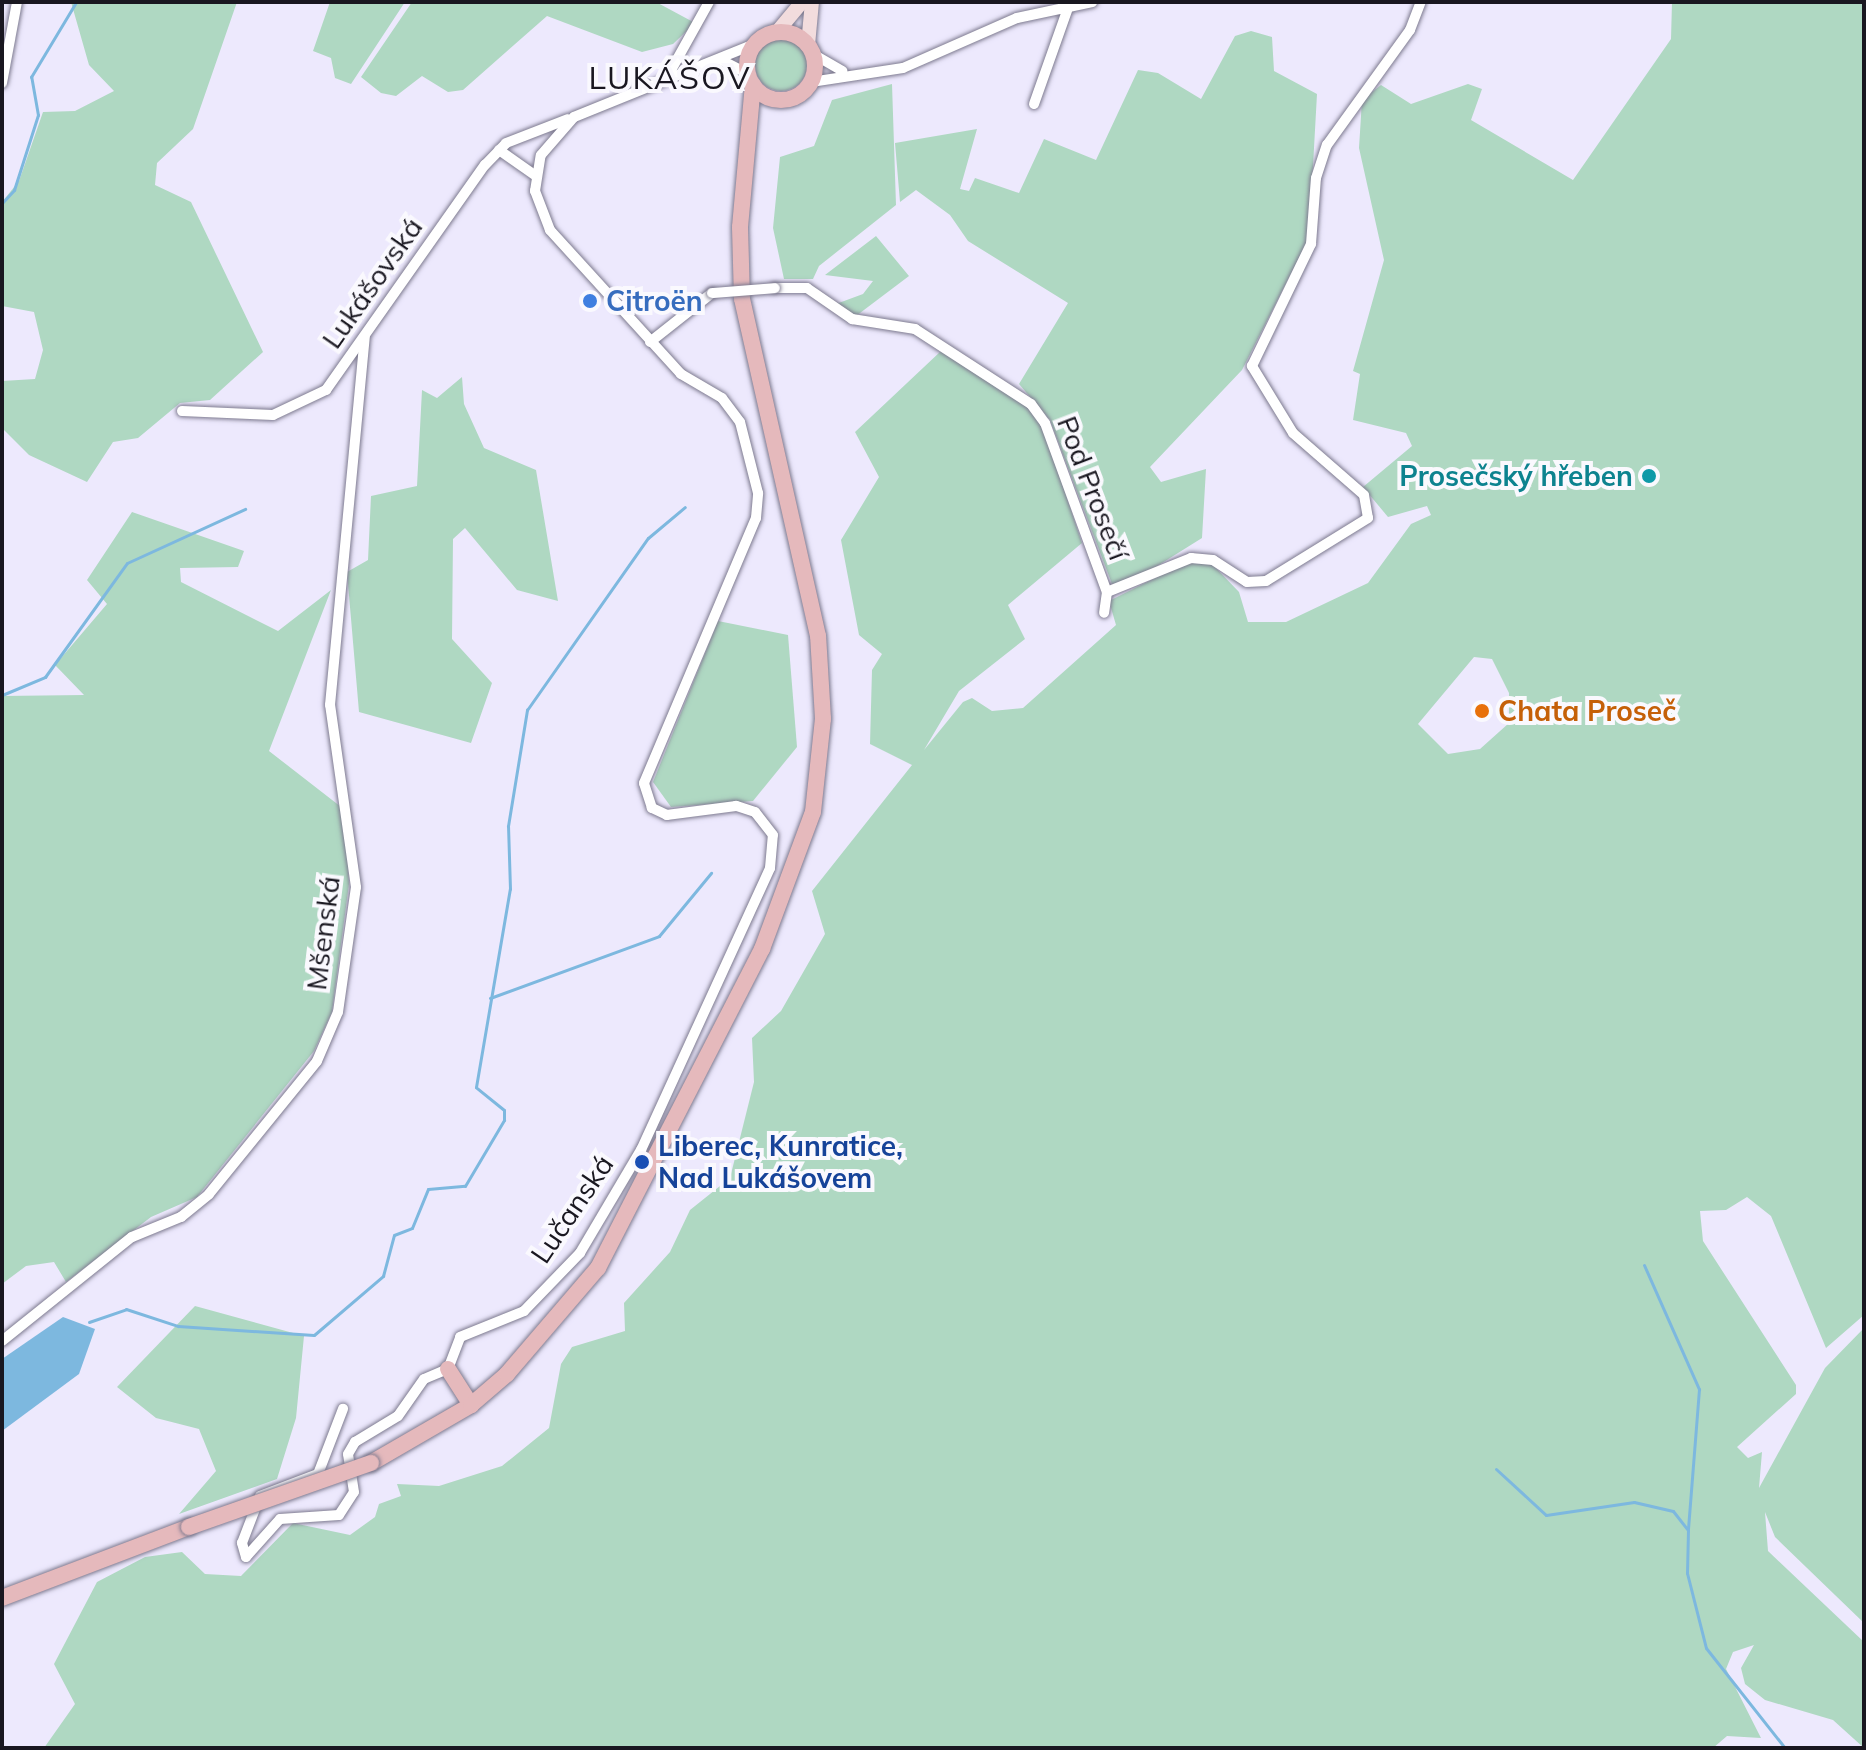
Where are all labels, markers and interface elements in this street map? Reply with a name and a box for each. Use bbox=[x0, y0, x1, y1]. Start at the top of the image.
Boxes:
district label: LUKÁŠOV bbox=[588, 58, 752, 96]
street label: Lukášovská bbox=[315, 211, 429, 355]
place label: Citroën bbox=[606, 284, 703, 318]
marker: Citroën bbox=[581, 292, 599, 310]
street label: Pod Prosečí bbox=[1050, 411, 1136, 565]
place label: Prosečský hřeben bbox=[1399, 459, 1633, 493]
marker: Prosečský hřeben bbox=[1640, 467, 1658, 485]
place label: Chata Proseč bbox=[1498, 694, 1676, 728]
marker: Chata Proseč bbox=[1473, 702, 1491, 720]
street label: Mšenská bbox=[299, 874, 347, 992]
place label: Liberec, Kunratice, Nad Lukášovem bbox=[658, 1129, 903, 1195]
street label: Lučanská bbox=[524, 1149, 620, 1269]
marker: Liberec, Kunratice, Nad Lukášovem bbox=[633, 1153, 651, 1171]

